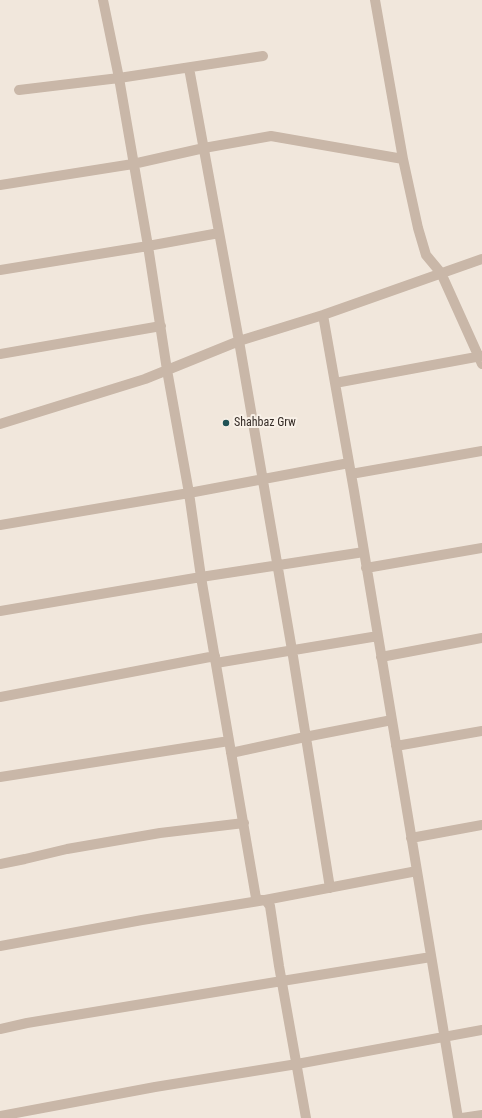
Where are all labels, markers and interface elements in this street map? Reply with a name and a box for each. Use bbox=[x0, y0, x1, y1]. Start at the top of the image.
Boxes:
place label: Shahbaz Grw bbox=[234, 416, 296, 430]
marker: Shahbaz Grw bbox=[221, 418, 231, 428]

